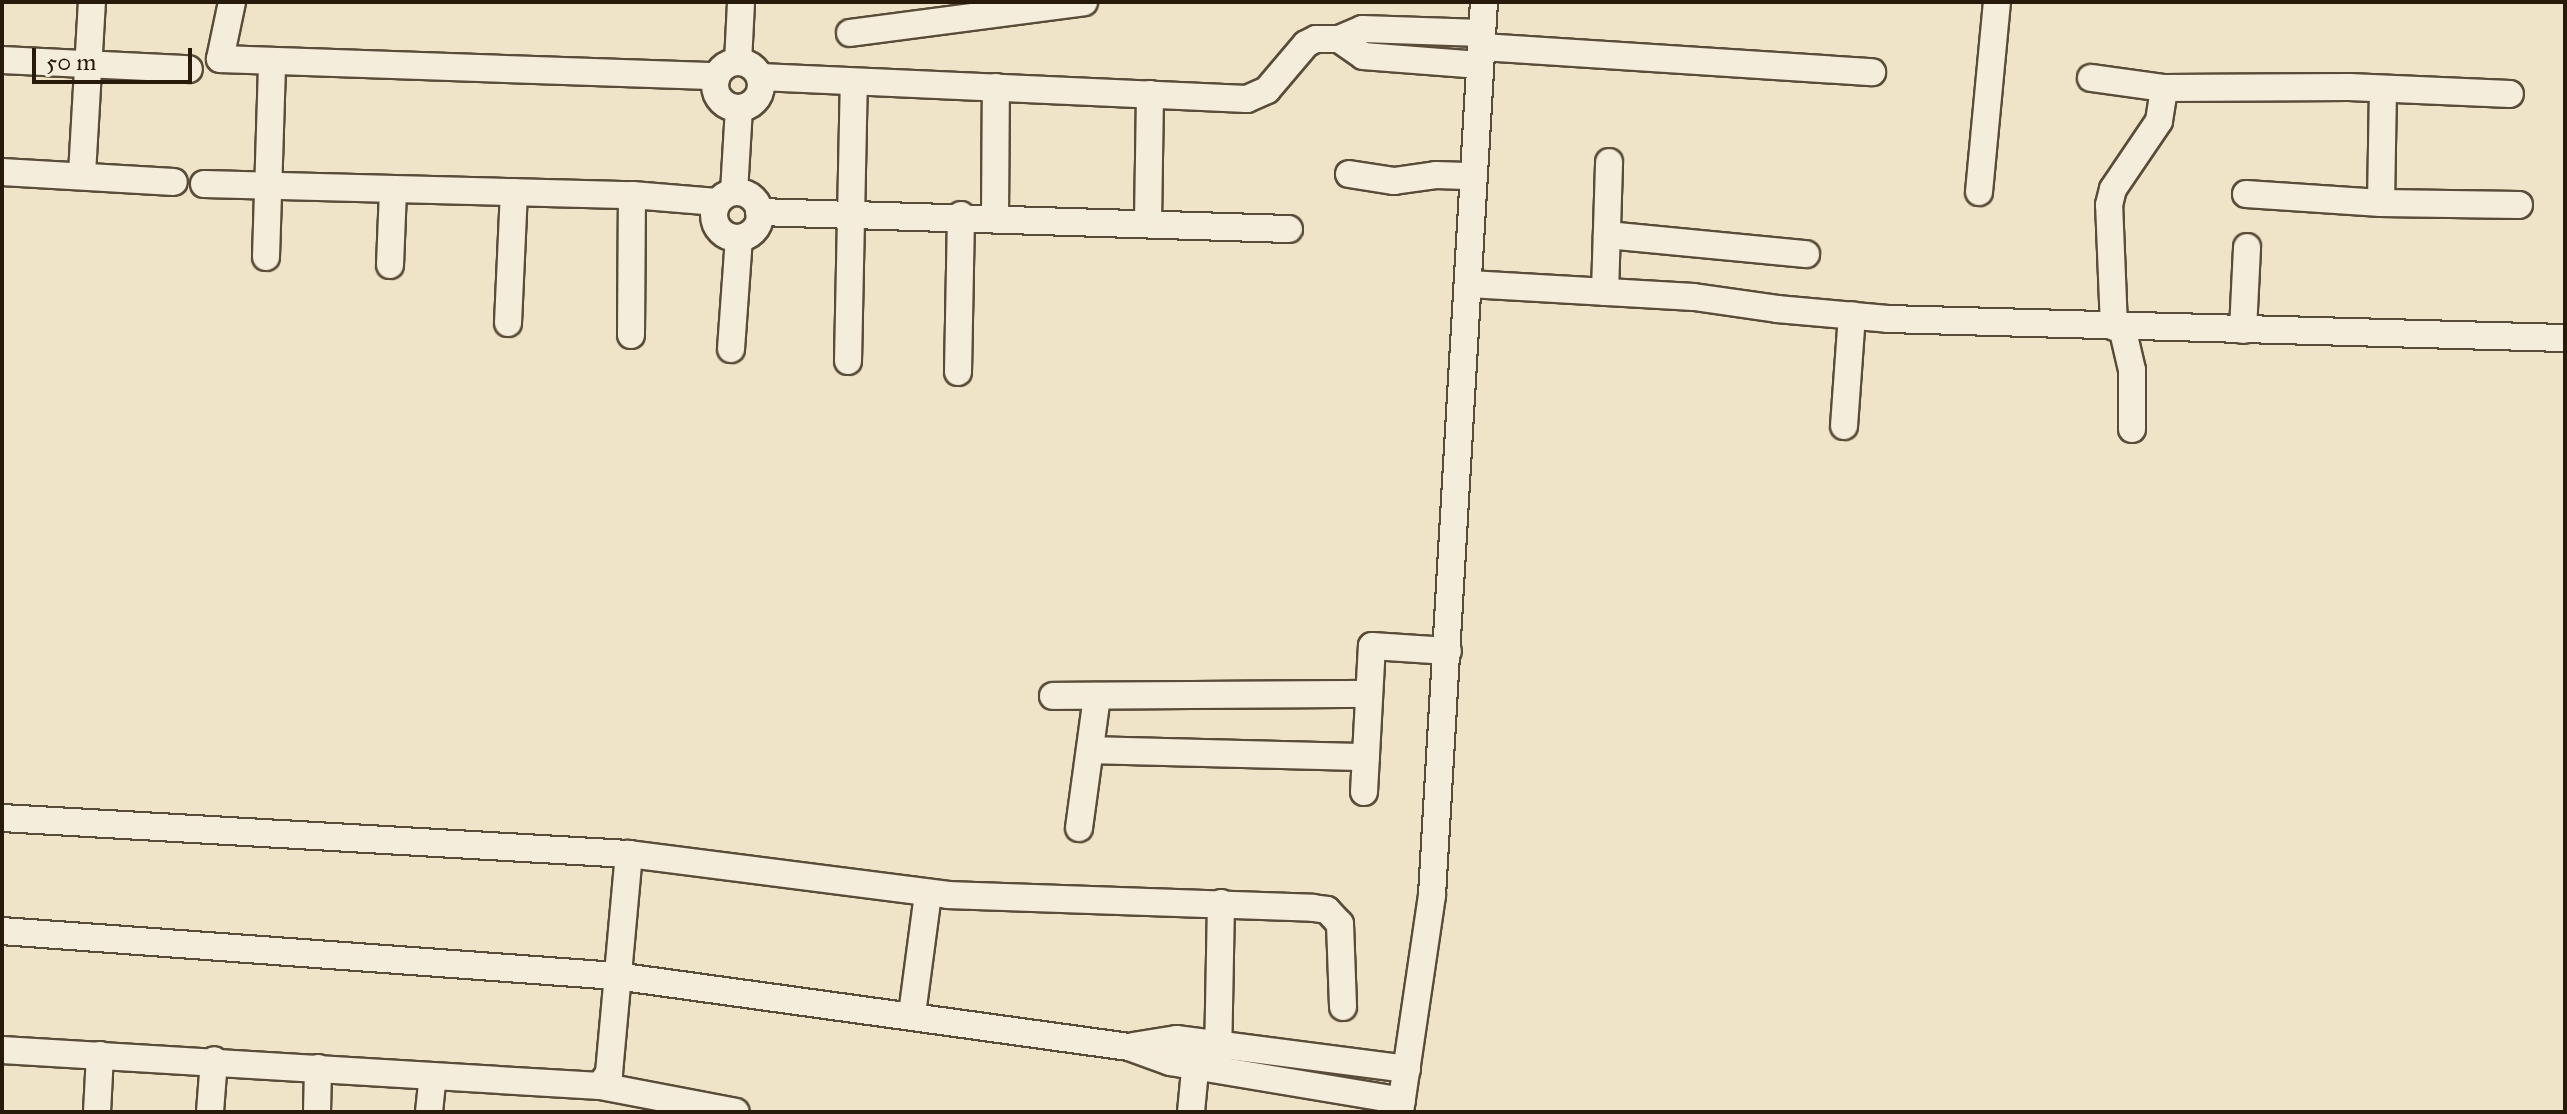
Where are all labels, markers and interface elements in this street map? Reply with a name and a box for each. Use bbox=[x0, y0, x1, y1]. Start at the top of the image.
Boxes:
scale bar bbox=[36, 32, 196, 82]
text: 50 m bbox=[46, 47, 96, 77]

